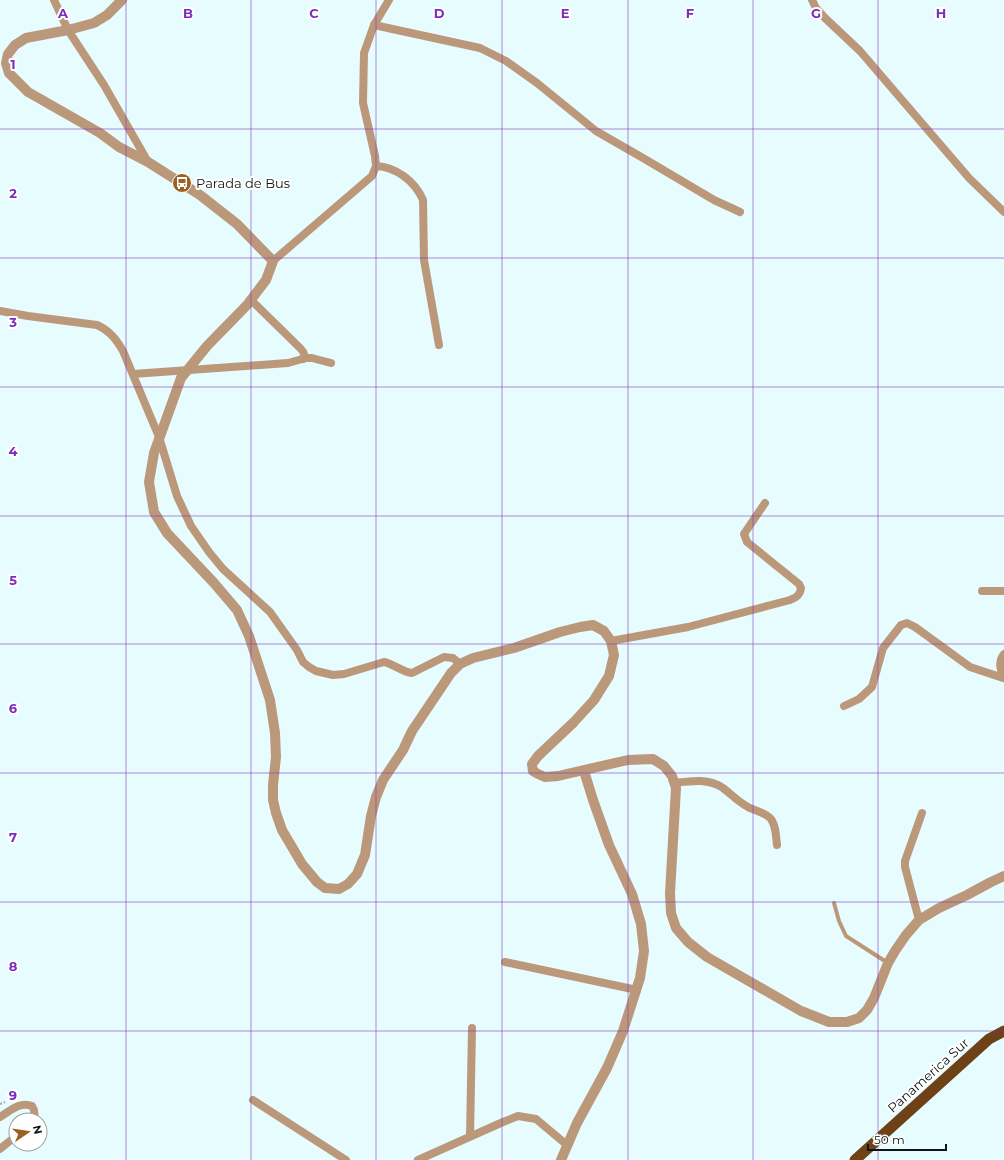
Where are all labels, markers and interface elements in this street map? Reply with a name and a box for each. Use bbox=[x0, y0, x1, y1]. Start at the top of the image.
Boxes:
text: A bbox=[57, 5, 69, 21]
text: B bbox=[183, 5, 193, 21]
text: C bbox=[309, 5, 319, 21]
text: D bbox=[434, 5, 445, 21]
text: E bbox=[561, 5, 570, 21]
text: F bbox=[686, 5, 694, 21]
text: G bbox=[811, 5, 821, 21]
text: H bbox=[936, 5, 946, 21]
text: 1 bbox=[10, 56, 16, 72]
bus stop icon: Parada de Bus bbox=[171, 172, 193, 194]
place label: Parada de Bus bbox=[196, 175, 290, 191]
text: 2 bbox=[9, 185, 17, 201]
text: 3 bbox=[8, 314, 17, 330]
text: 4 bbox=[9, 443, 18, 459]
text: 5 bbox=[9, 572, 17, 588]
text: 6 bbox=[9, 700, 18, 716]
text: 7 bbox=[9, 829, 17, 845]
text: 8 bbox=[9, 958, 18, 974]
street label: Panamerica Sur bbox=[884, 1034, 972, 1116]
text: 9 bbox=[9, 1087, 17, 1103]
north arrow bbox=[8, 1112, 48, 1152]
text: N bbox=[30, 1124, 46, 1136]
scale bar bbox=[868, 1126, 946, 1152]
text: 50 m bbox=[874, 1132, 905, 1147]

